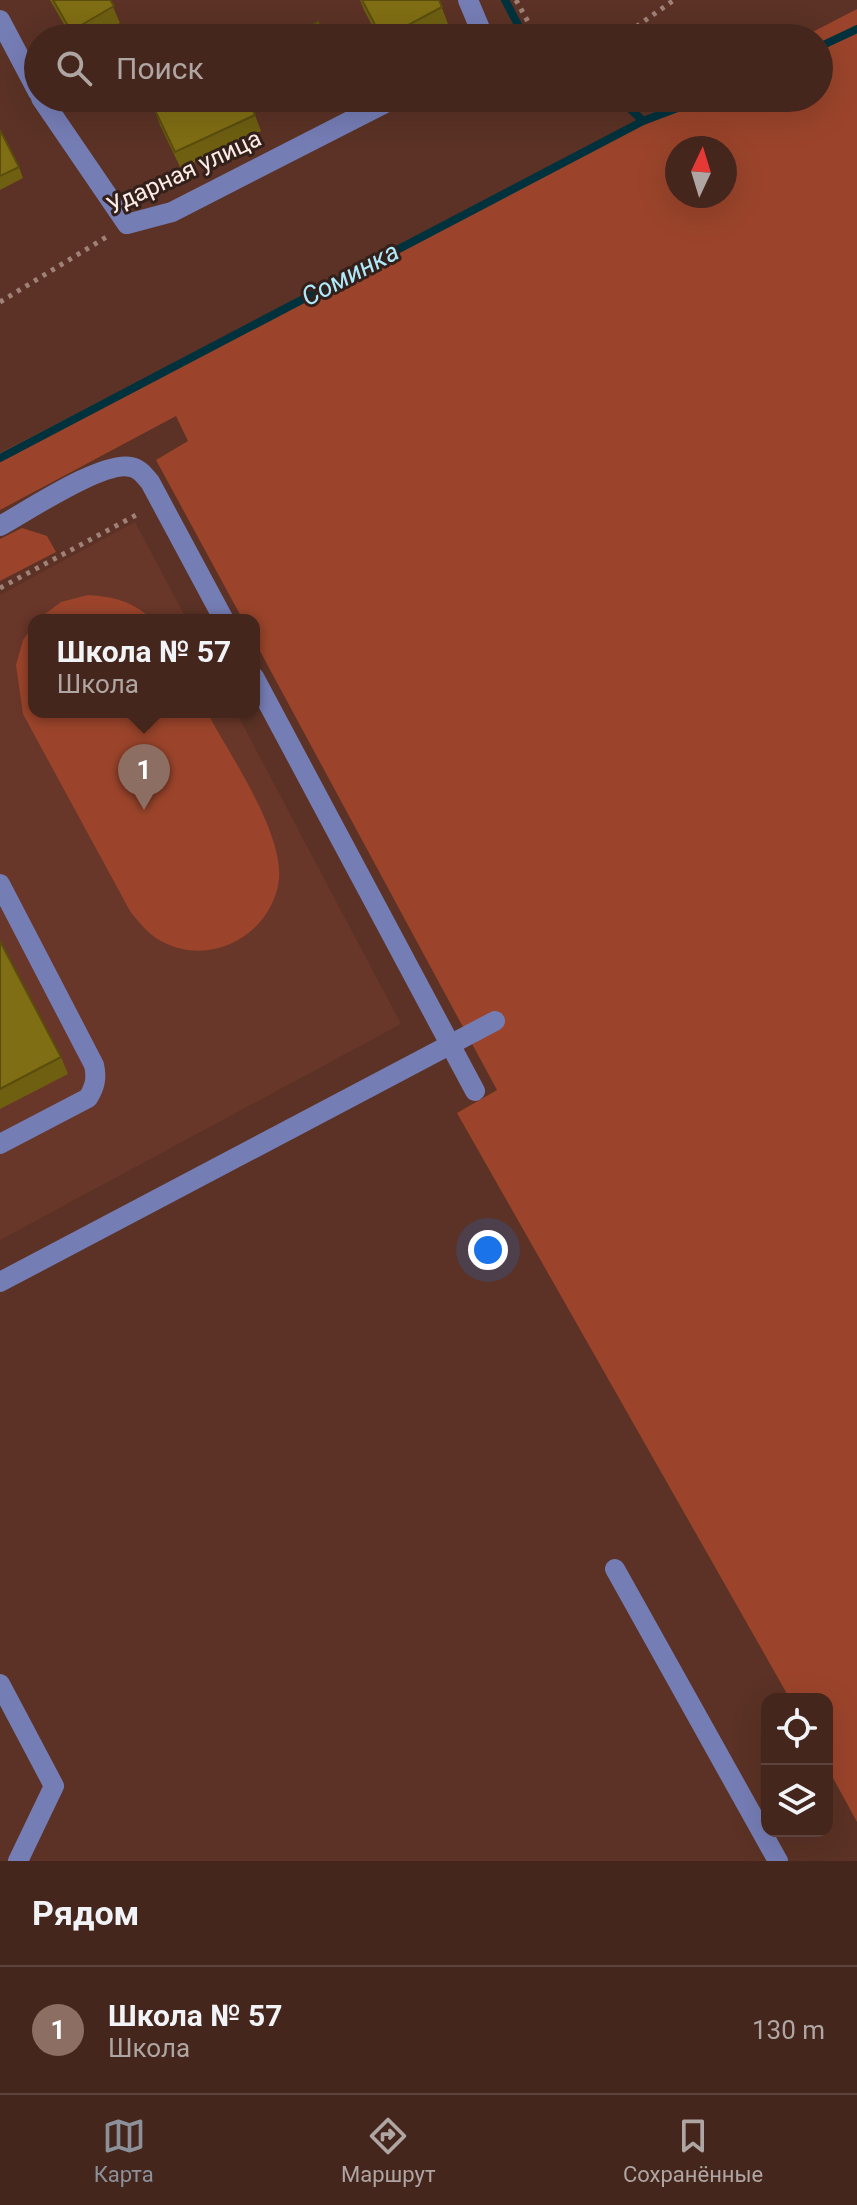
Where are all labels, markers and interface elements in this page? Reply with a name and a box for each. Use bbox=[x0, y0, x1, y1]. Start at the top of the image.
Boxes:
search box bbox=[24, 24, 833, 112]
icon: search bbox=[52, 46, 96, 90]
text: Поиск bbox=[116, 51, 204, 86]
street label: Ударная улица bbox=[102, 124, 266, 220]
north arrow bbox=[665, 136, 737, 208]
water label: Соминка bbox=[296, 236, 404, 312]
popup bbox=[28, 614, 260, 718]
text: Школа № 57 bbox=[57, 634, 231, 669]
text: Школа bbox=[57, 669, 139, 699]
pin: 1 bbox=[118, 744, 170, 810]
your location bbox=[468, 1230, 508, 1270]
map controls bbox=[761, 1693, 833, 1837]
button: locate bbox=[761, 1693, 833, 1765]
button: layers bbox=[761, 1765, 833, 1837]
text: Рядом bbox=[32, 1893, 139, 1933]
text: Школа № 57 bbox=[108, 1998, 282, 2033]
text: 1 bbox=[51, 2015, 65, 2045]
text: 130 m bbox=[752, 2015, 825, 2045]
text: Школа bbox=[108, 2033, 190, 2063]
tab: Карта bbox=[94, 2114, 154, 2187]
tab: Маршрут bbox=[341, 2114, 436, 2187]
tab: Сохранённые bbox=[623, 2114, 763, 2187]

